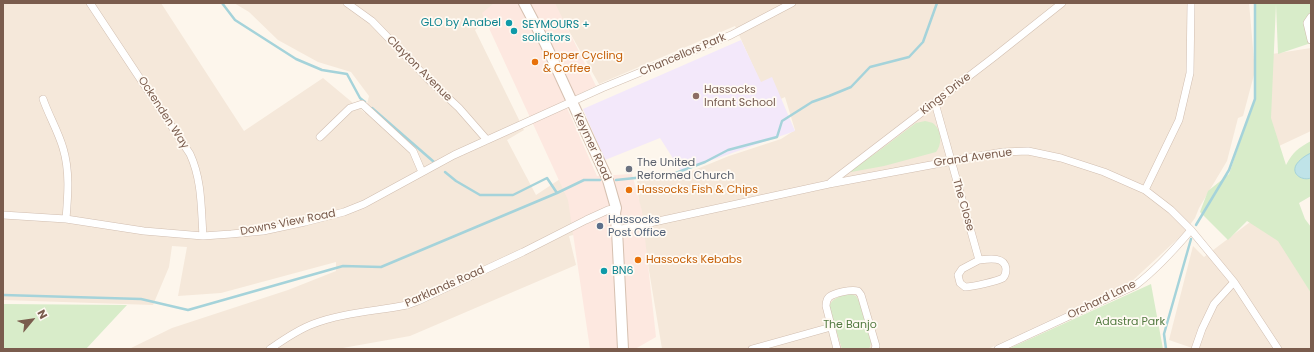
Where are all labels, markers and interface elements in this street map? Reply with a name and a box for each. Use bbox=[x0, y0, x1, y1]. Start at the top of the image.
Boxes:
place label: GLO by Anabel bbox=[421, 16, 501, 30]
marker: GLO by Anabel bbox=[504, 18, 514, 28]
place label: SEYMOURS + solicitors bbox=[522, 18, 590, 44]
marker: SEYMOURS + solicitors bbox=[509, 26, 519, 36]
street label: Chancellors Park bbox=[638, 31, 728, 79]
street label: Clayton Avenue bbox=[384, 34, 454, 104]
place label: Proper Cycling & Coffee bbox=[543, 49, 623, 75]
marker: Proper Cycling & Coffee bbox=[530, 57, 540, 67]
street label: Kings Drive bbox=[918, 70, 974, 118]
street label: Ockenden Way bbox=[135, 74, 191, 152]
place label: Hassocks Infant School bbox=[704, 83, 776, 109]
marker: Hassocks Infant School bbox=[691, 91, 701, 101]
street label: Keymer Road bbox=[571, 111, 613, 183]
street label: Grand Avenue bbox=[933, 146, 1013, 170]
place label: The United Reformed Church bbox=[637, 156, 734, 182]
marker: The United Reformed Church bbox=[624, 164, 634, 174]
street label: The Close bbox=[949, 177, 977, 233]
place label: Hassocks Fish & Chips bbox=[637, 183, 758, 197]
marker: Hassocks Fish & Chips bbox=[624, 185, 634, 195]
street label: Downs View Road bbox=[239, 207, 337, 239]
place label: Hassocks Post Office bbox=[608, 213, 666, 239]
marker: Hassocks Post Office bbox=[595, 221, 605, 231]
place label: Hassocks Kebabs bbox=[646, 253, 742, 267]
marker: Hassocks Kebabs bbox=[633, 255, 643, 265]
street label: Parklands Road bbox=[403, 264, 487, 310]
place label: BN6 bbox=[612, 264, 633, 278]
marker: BN6 bbox=[599, 266, 609, 276]
street label: Orchard Lane bbox=[1066, 278, 1138, 322]
north arrow bbox=[12, 300, 52, 340]
text: N bbox=[33, 307, 51, 322]
park label: Adastra Park bbox=[1095, 315, 1165, 329]
park label: The Banjo bbox=[823, 318, 877, 332]

